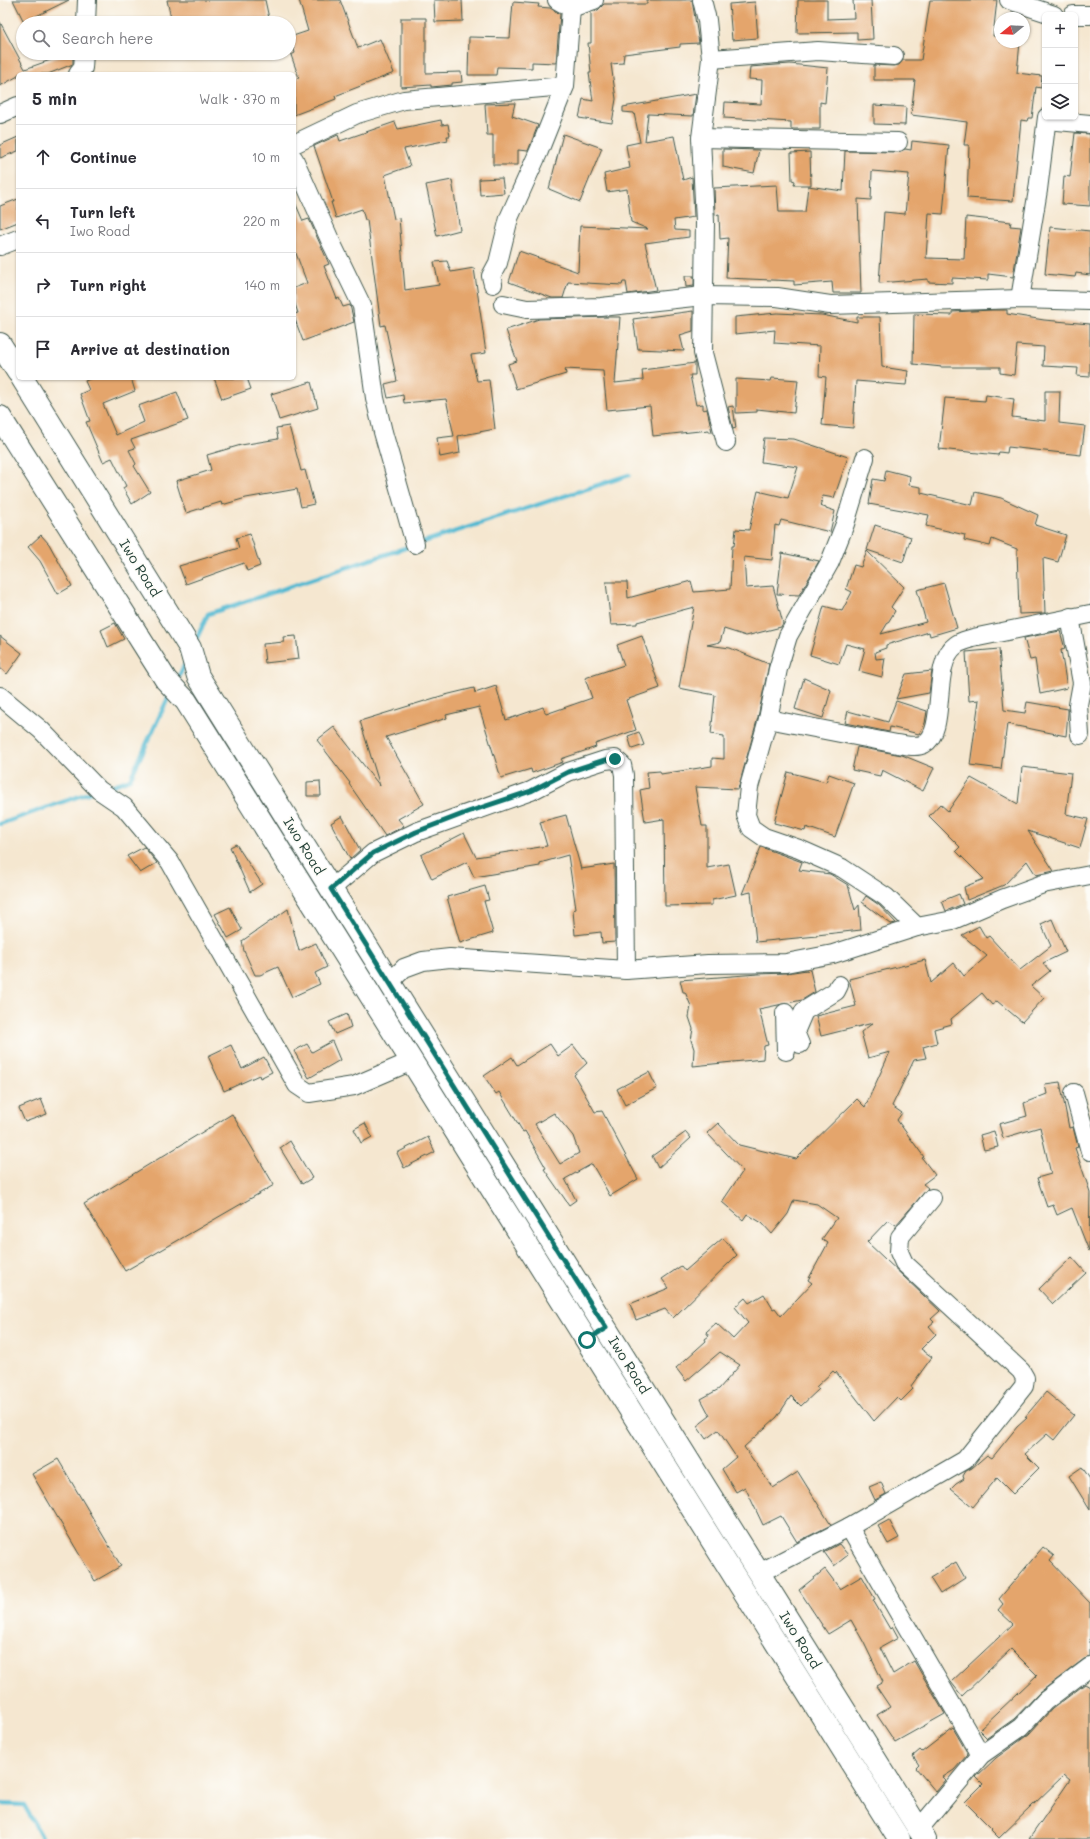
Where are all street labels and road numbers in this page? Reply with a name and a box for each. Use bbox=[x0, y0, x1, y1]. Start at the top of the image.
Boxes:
street label: Iwo Road bbox=[115, 535, 166, 600]
street label: Iwo Road bbox=[279, 813, 330, 878]
street label: Iwo Road bbox=[604, 1332, 655, 1397]
street label: Iwo Road bbox=[775, 1607, 826, 1672]

